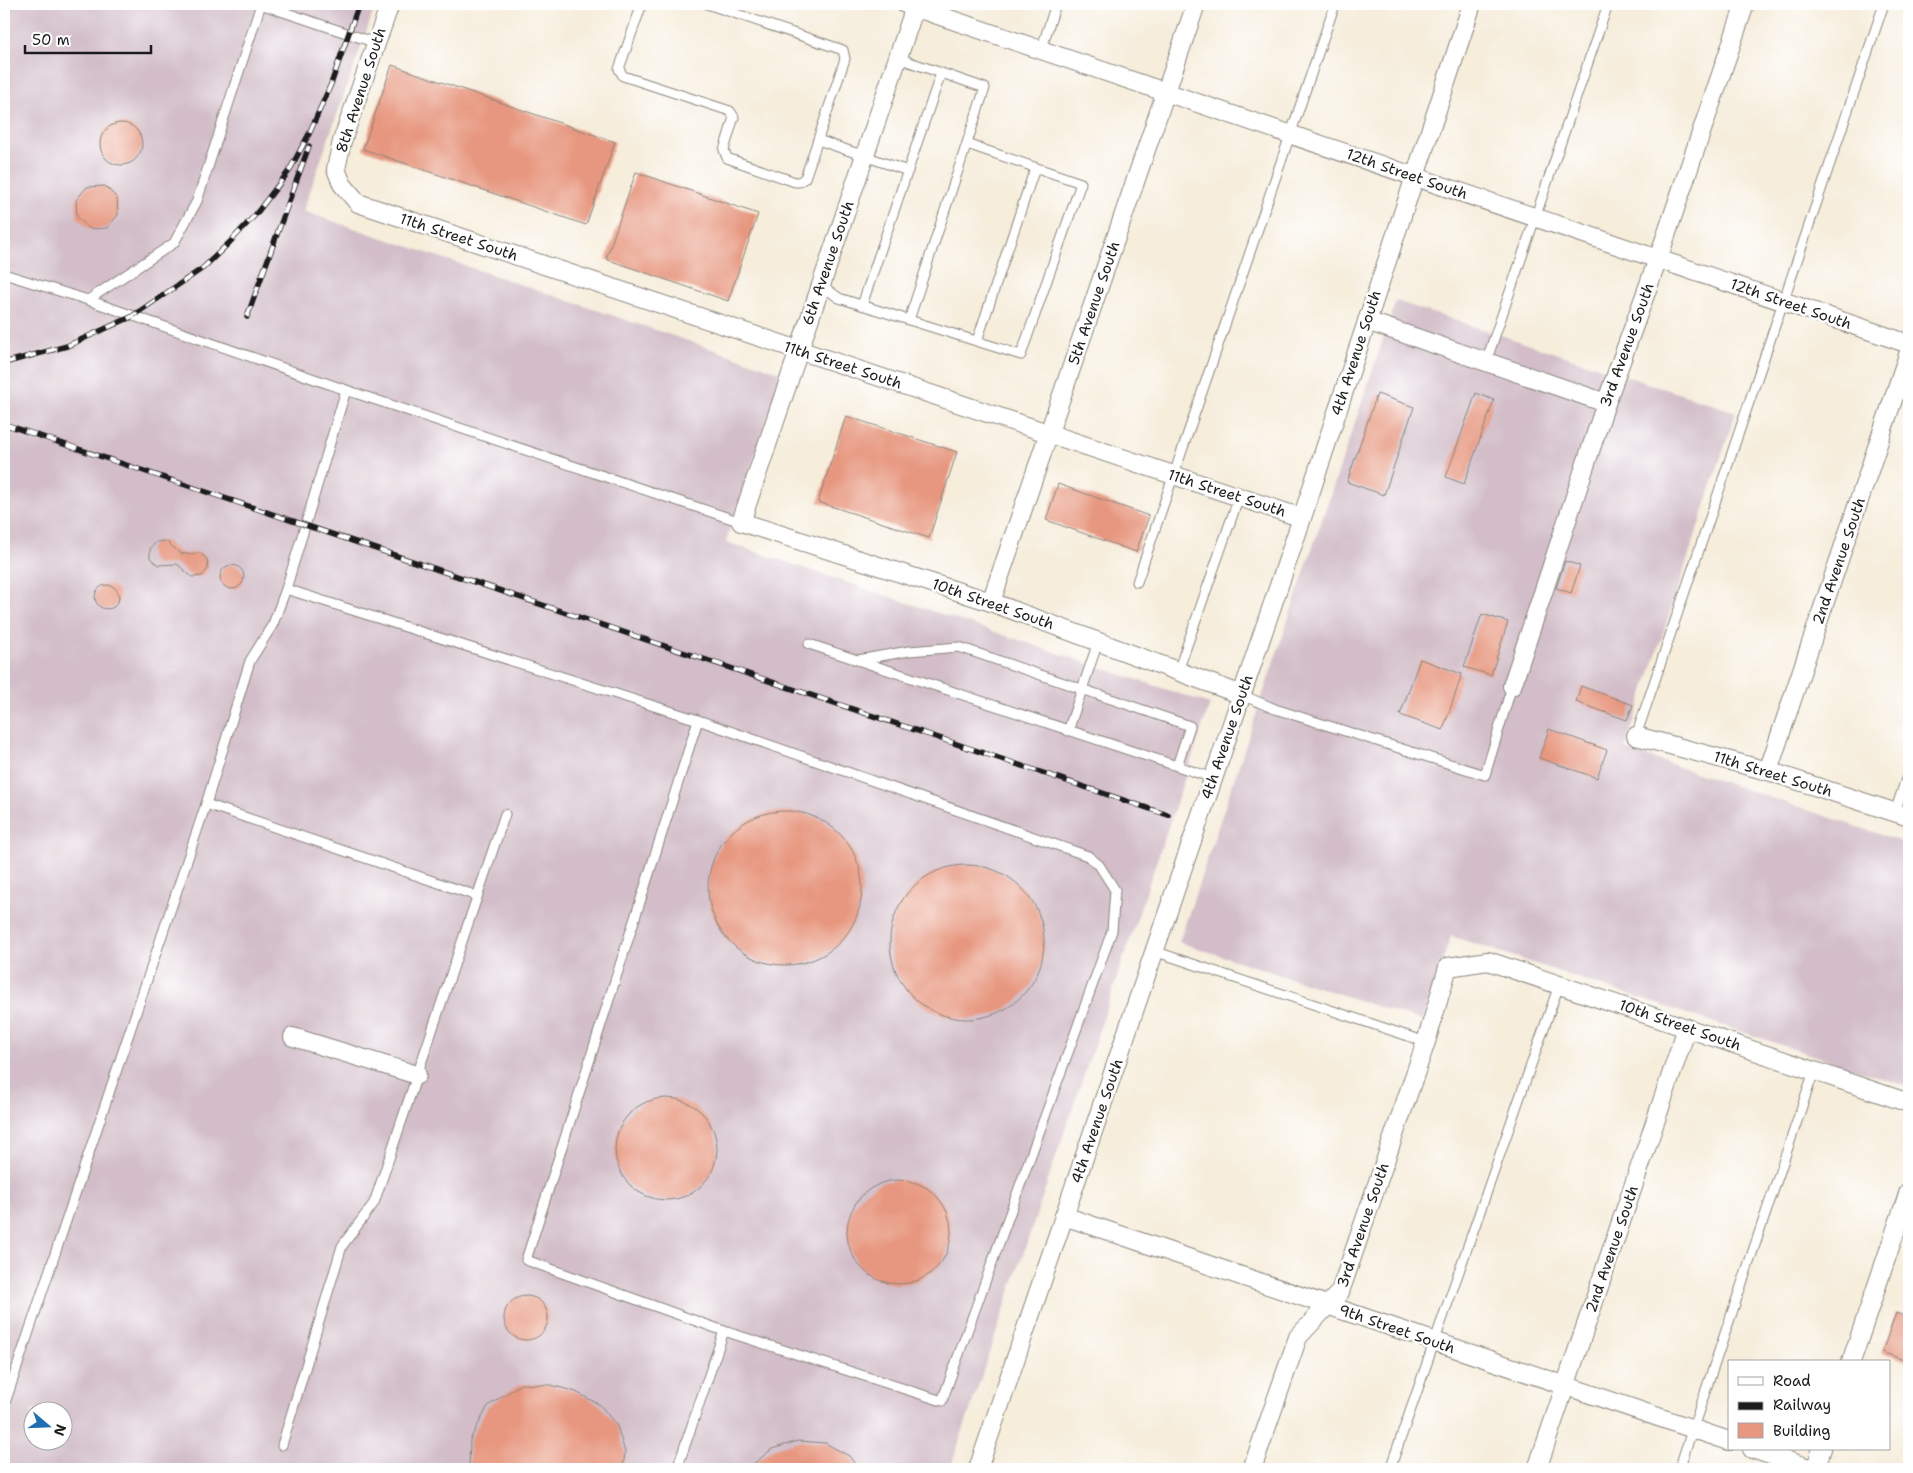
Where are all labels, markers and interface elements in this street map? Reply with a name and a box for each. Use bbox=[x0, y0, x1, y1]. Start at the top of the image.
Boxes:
scale bar bbox=[25, 22, 151, 54]
street label: 8th Avenue South bbox=[331, 25, 391, 155]
text: 50 m bbox=[32, 30, 70, 50]
street label: 12th Street South bbox=[1344, 144, 1470, 204]
street label: 6th Avenue South bbox=[797, 198, 859, 328]
street label: 11th Street South bbox=[397, 208, 521, 266]
street label: 5th Avenue South bbox=[1063, 239, 1125, 367]
street label: 12th Street South bbox=[1728, 274, 1854, 334]
street label: 3rd Avenue South bbox=[1595, 280, 1659, 410]
street label: 4th Avenue South bbox=[1326, 288, 1386, 418]
street label: 11th Street South bbox=[781, 336, 905, 394]
street label: 11th Street South bbox=[1165, 464, 1289, 522]
street label: 2nd Avenue South bbox=[1808, 495, 1870, 627]
street label: 10th Street South bbox=[929, 574, 1057, 634]
street label: 4th Avenue South bbox=[1196, 672, 1258, 802]
street label: 11th Street South bbox=[1711, 746, 1835, 802]
street label: 10th Street South bbox=[1616, 995, 1744, 1055]
street label: 4th Avenue South bbox=[1066, 1056, 1128, 1186]
street label: 3rd Avenue South bbox=[1332, 1160, 1394, 1290]
street label: 2nd Avenue South bbox=[1581, 1183, 1643, 1315]
street label: 9th Street South bbox=[1336, 1300, 1458, 1358]
legend bbox=[1728, 1360, 1890, 1450]
text: Road bbox=[1773, 1371, 1811, 1391]
text: Railway bbox=[1773, 1395, 1831, 1415]
north arrow bbox=[22, 1400, 72, 1450]
text: Building bbox=[1773, 1421, 1830, 1441]
text: N bbox=[50, 1422, 71, 1438]

